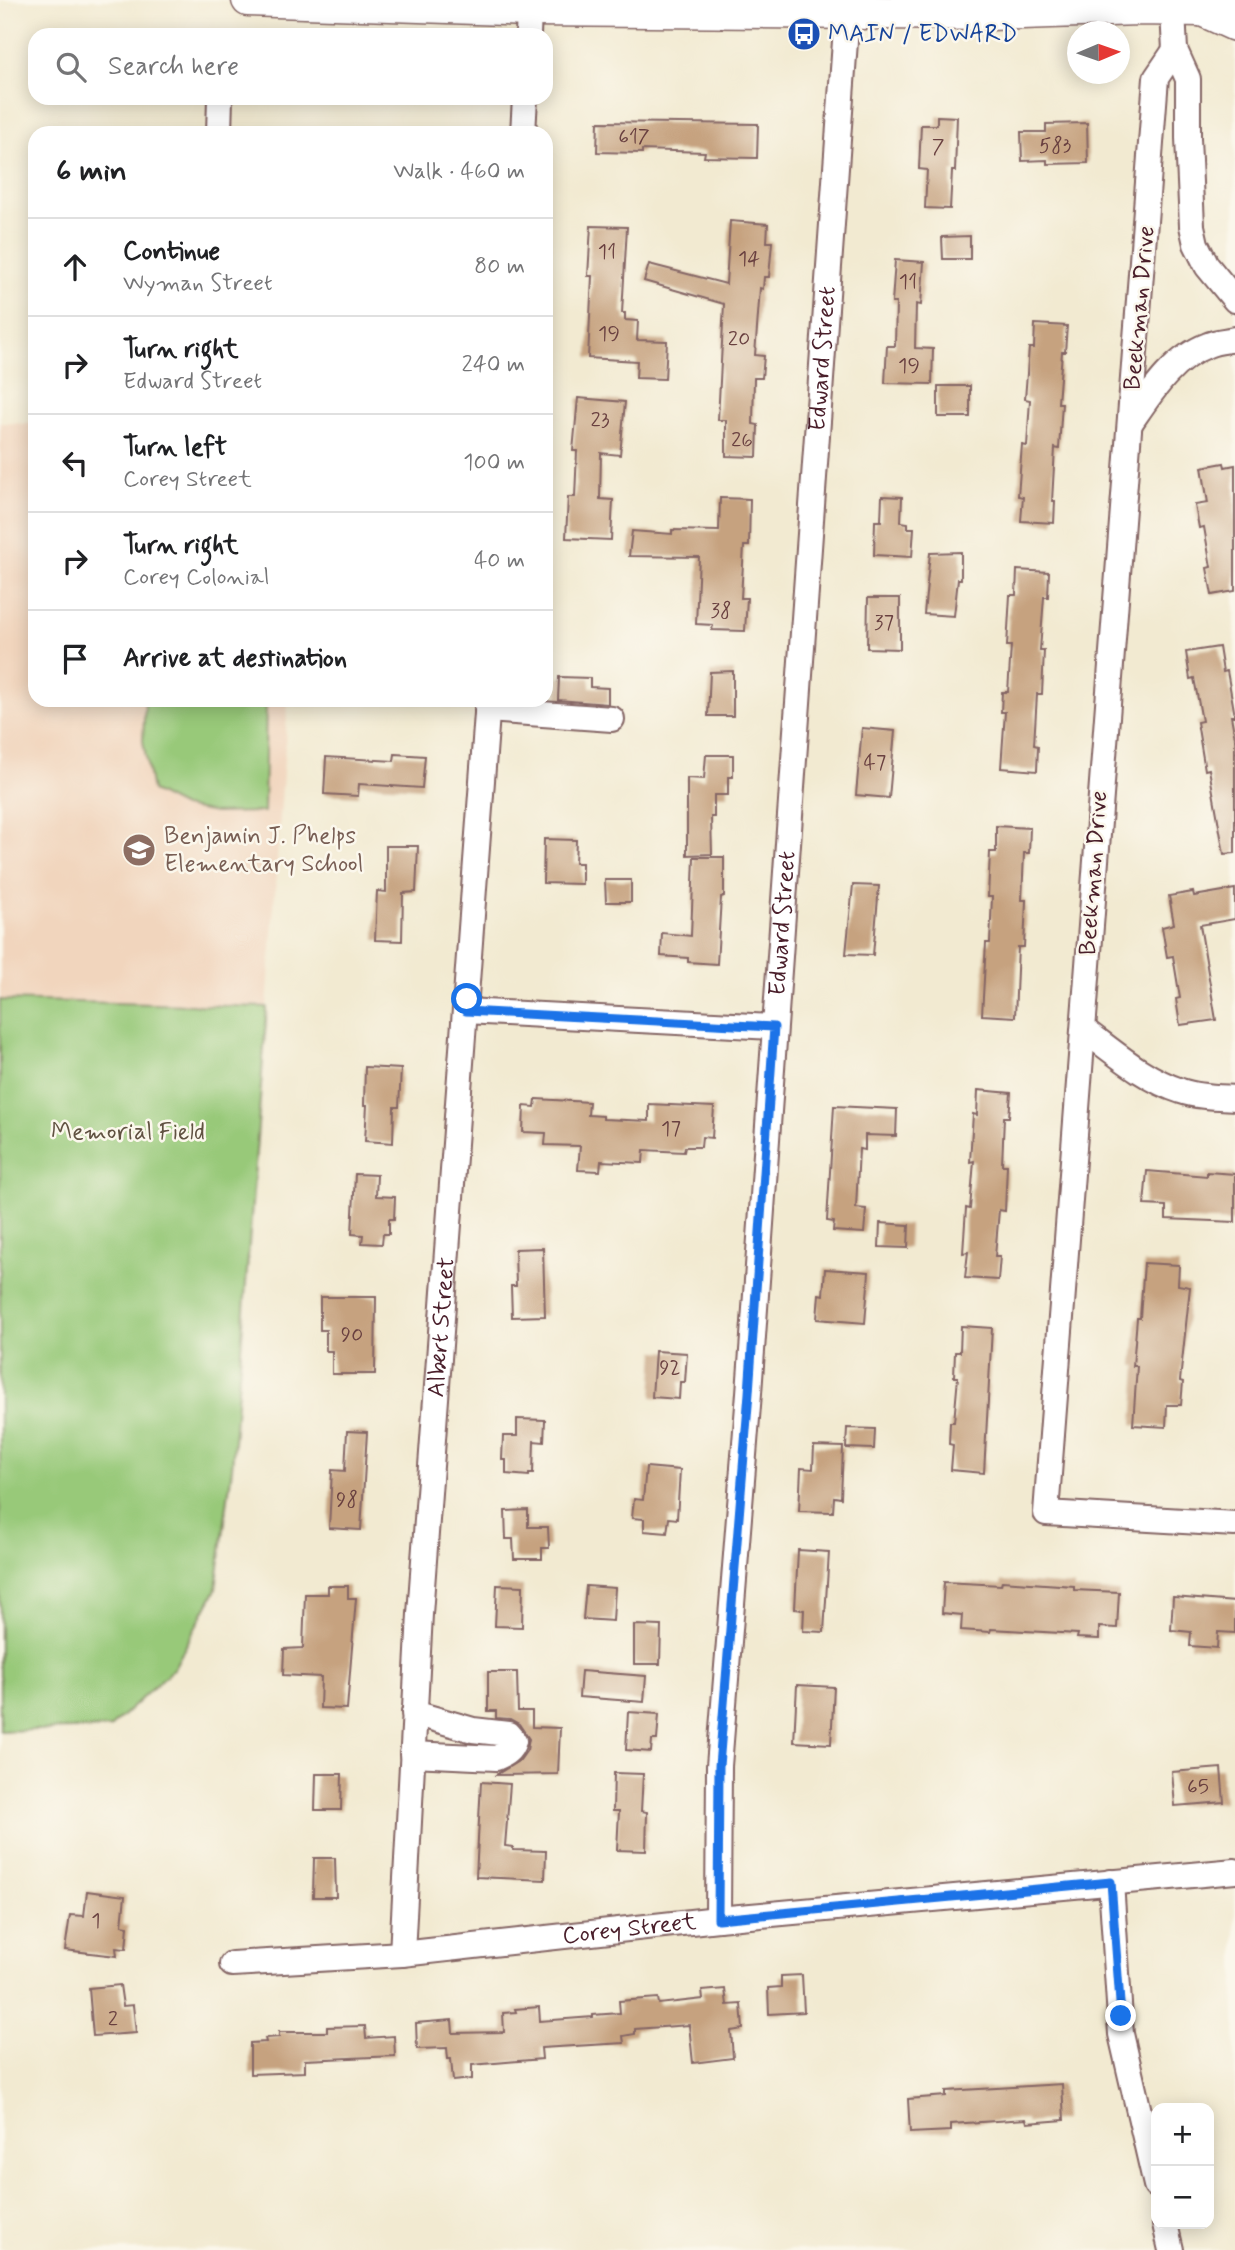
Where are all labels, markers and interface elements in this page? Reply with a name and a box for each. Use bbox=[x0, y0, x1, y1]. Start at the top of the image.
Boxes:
bus stop icon: MAIN / EDWARD bbox=[785, 15, 823, 53]
place label: MAIN / EDWARD bbox=[828, 19, 1017, 50]
north arrow bbox=[1067, 21, 1130, 84]
search box bbox=[28, 28, 553, 105]
icon: search bbox=[52, 48, 90, 86]
text: Search here bbox=[108, 50, 239, 84]
house number: 617 bbox=[618, 123, 650, 151]
house number: 583 bbox=[1039, 132, 1072, 160]
house number: 7 bbox=[932, 133, 945, 161]
text: 6 min bbox=[56, 152, 127, 191]
text: Walk · 460 m bbox=[393, 157, 525, 187]
street label: Beekman Drive bbox=[1117, 225, 1163, 391]
text: Continue bbox=[123, 235, 220, 269]
house number: 11 bbox=[598, 238, 616, 266]
house number: 14 bbox=[738, 245, 760, 273]
icon: ahead bbox=[56, 248, 94, 286]
text: 80 m bbox=[474, 252, 525, 282]
house number: 11 bbox=[899, 268, 917, 296]
text: Wyman Street bbox=[123, 269, 273, 299]
street label: Edward Street bbox=[802, 285, 843, 432]
house number: 19 bbox=[598, 320, 620, 348]
house number: 20 bbox=[728, 325, 750, 353]
text: Turn right bbox=[123, 333, 239, 367]
icon: right bbox=[56, 346, 94, 384]
text: 240 m bbox=[461, 350, 525, 380]
house number: 19 bbox=[898, 352, 920, 380]
text: Edward Street bbox=[123, 367, 262, 397]
house number: 23 bbox=[590, 406, 610, 434]
house number: 26 bbox=[731, 426, 753, 454]
text: Turn left bbox=[123, 431, 227, 465]
icon: left bbox=[56, 444, 94, 482]
text: 100 m bbox=[463, 448, 525, 478]
text: Corey Street bbox=[123, 465, 252, 495]
text: Turn right bbox=[123, 529, 239, 563]
icon: right bbox=[56, 542, 94, 580]
text: 40 m bbox=[474, 546, 525, 576]
text: Corey Colonial bbox=[123, 563, 269, 593]
house number: 38 bbox=[711, 597, 732, 625]
house number: 37 bbox=[874, 609, 894, 637]
icon: arrive bbox=[56, 640, 94, 678]
text: Arrive at destination bbox=[123, 642, 347, 676]
house number: 47 bbox=[864, 749, 886, 777]
street label: Beekman Drive bbox=[1073, 790, 1115, 956]
place label: Benjamin J. Phelps Elementary School bbox=[164, 821, 363, 880]
school or university icon: Benjamin J. Phelps Elementary School bbox=[120, 831, 158, 869]
street label: Edward Street bbox=[762, 850, 803, 997]
route start bbox=[451, 983, 482, 1014]
house number: 17 bbox=[661, 1115, 681, 1143]
park label: Memorial Field bbox=[51, 1117, 205, 1148]
street label: Albert Street bbox=[421, 1256, 462, 1398]
house number: 90 bbox=[341, 1321, 363, 1349]
house number: 92 bbox=[659, 1354, 681, 1382]
house number: 98 bbox=[336, 1486, 358, 1514]
house number: 65 bbox=[1187, 1773, 1209, 1801]
street label: Corey Street bbox=[561, 1906, 698, 1952]
house number: 1 bbox=[91, 1907, 101, 1935]
route end bbox=[1105, 2000, 1136, 2031]
house number: 2 bbox=[108, 2005, 118, 2033]
map controls bbox=[1151, 2103, 1214, 2229]
button: + bbox=[1151, 2103, 1214, 2166]
button: − bbox=[1151, 2166, 1214, 2229]

